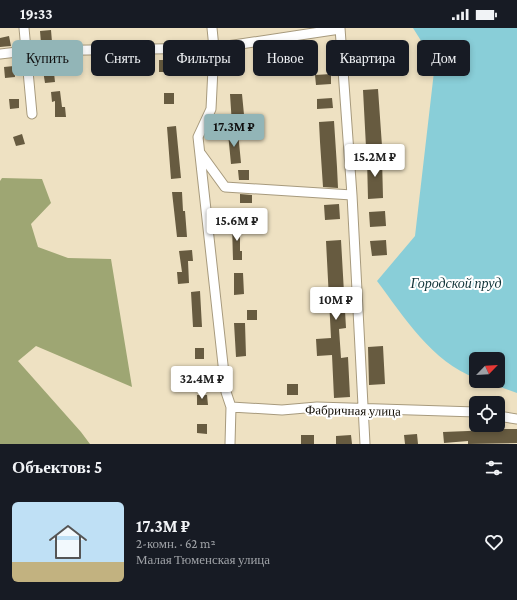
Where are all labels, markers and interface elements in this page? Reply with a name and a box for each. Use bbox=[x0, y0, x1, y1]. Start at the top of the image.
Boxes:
text: 19:33 bbox=[20, 6, 53, 22]
chip: Купить bbox=[12, 40, 83, 76]
chip: Снять bbox=[91, 40, 155, 76]
chip: Фильтры bbox=[163, 40, 245, 76]
chip: Новое bbox=[253, 40, 318, 76]
chip: Квартира bbox=[326, 40, 409, 76]
chip: Дом bbox=[417, 40, 470, 76]
pin: 17.3M ₽ bbox=[197, 114, 271, 148]
text: 17.3M ₽ bbox=[213, 119, 255, 134]
pin: 15.2M ₽ bbox=[338, 144, 412, 178]
text: 15.2M ₽ bbox=[354, 149, 396, 164]
pin: 15.6M ₽ bbox=[200, 208, 274, 242]
text: 15.6M ₽ bbox=[216, 213, 258, 228]
water label: Городской пруд bbox=[409, 275, 502, 291]
pin: 10M ₽ bbox=[308, 287, 364, 321]
text: 10M ₽ bbox=[319, 292, 353, 307]
north arrow bbox=[469, 352, 505, 388]
map controls bbox=[469, 352, 505, 432]
pin: 32.4M ₽ bbox=[165, 366, 239, 400]
text: 32.4M ₽ bbox=[180, 371, 224, 386]
button: locate bbox=[469, 396, 505, 432]
street label: Фабричная улица bbox=[305, 402, 401, 419]
icon: filters bbox=[483, 457, 505, 479]
text: Объектов: 5 bbox=[12, 458, 102, 477]
text: 17.3M ₽ bbox=[136, 517, 190, 536]
icon: home bbox=[44, 518, 92, 566]
icon: heart bbox=[483, 531, 505, 553]
text: 2-комн. · 62 m² bbox=[136, 536, 216, 551]
text: Малая Тюменская улица bbox=[136, 552, 270, 567]

